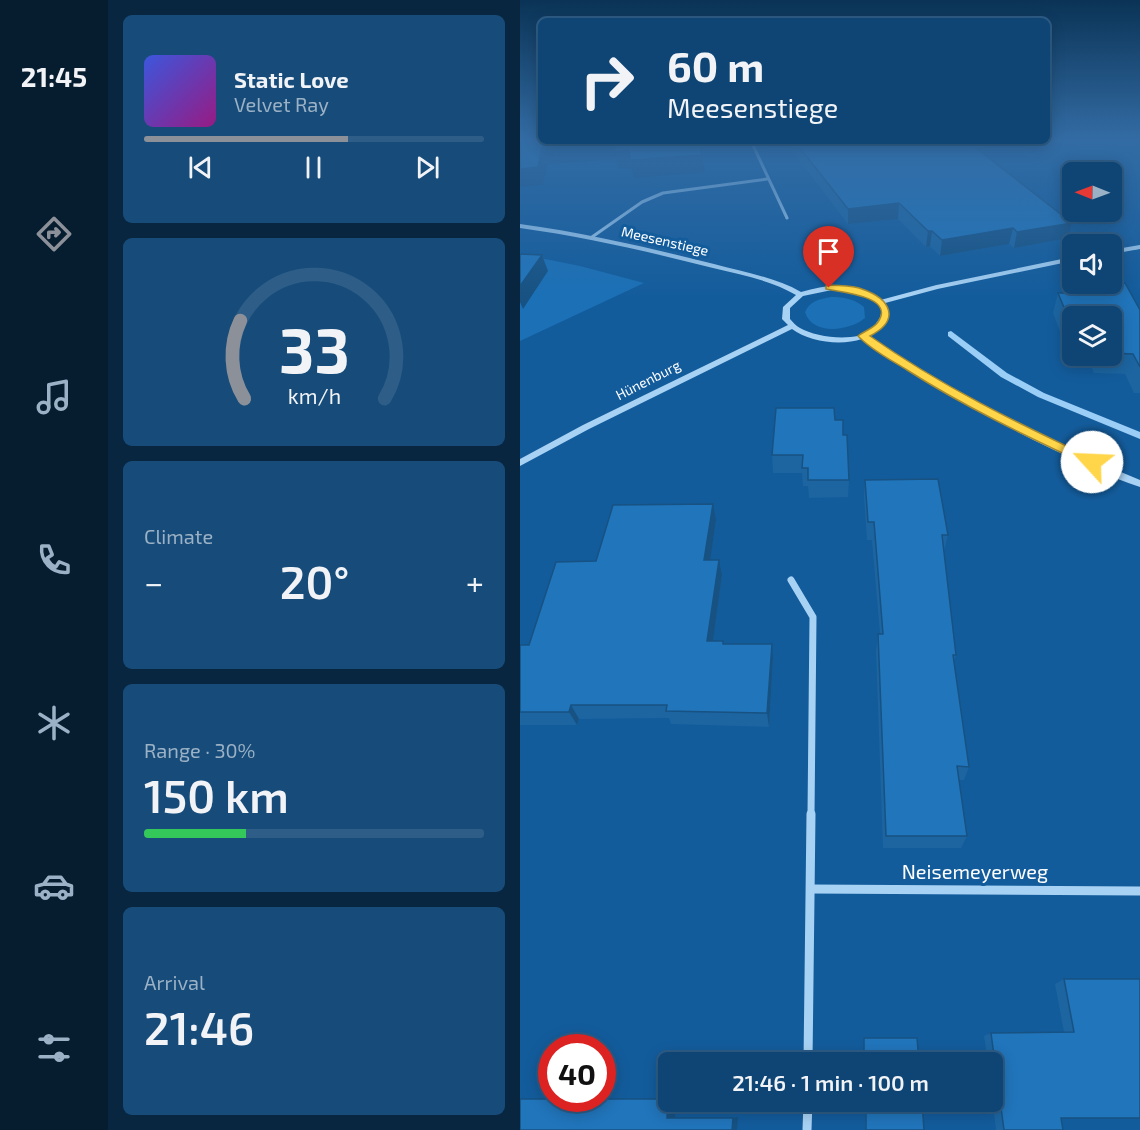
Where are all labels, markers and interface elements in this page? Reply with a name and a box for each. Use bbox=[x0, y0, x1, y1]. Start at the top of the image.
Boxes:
text: 60 m bbox=[667, 40, 764, 90]
icon: right bbox=[568, 42, 646, 120]
text: 21:45 bbox=[21, 60, 87, 92]
text: Static Love bbox=[234, 66, 349, 92]
text: Meesenstiege bbox=[667, 91, 838, 123]
text: Velvet Ray bbox=[234, 92, 329, 116]
icon: previous bbox=[184, 151, 217, 184]
icon: pause bbox=[297, 151, 330, 184]
icon: next bbox=[411, 151, 444, 184]
north arrow bbox=[1062, 162, 1122, 222]
map controls bbox=[1062, 162, 1122, 366]
icon: directions bbox=[33, 213, 75, 255]
street label: Meesenstiege bbox=[620, 222, 710, 259]
pin bbox=[803, 226, 854, 288]
button: sound bbox=[1062, 234, 1122, 294]
icon: arrive bbox=[812, 235, 845, 268]
button: layers bbox=[1062, 306, 1122, 366]
text: 33 bbox=[279, 311, 349, 386]
street label: Hünenburg bbox=[613, 356, 683, 403]
icon: music bbox=[33, 376, 75, 418]
text: km/h bbox=[287, 383, 341, 408]
position arrow bbox=[1060, 430, 1124, 494]
text: Climate bbox=[144, 524, 213, 548]
icon: phone bbox=[33, 539, 75, 581]
text: 20° bbox=[280, 554, 349, 608]
text: − bbox=[144, 562, 163, 602]
text: + bbox=[466, 562, 484, 602]
icon: climate bbox=[33, 702, 75, 744]
text: Range · 30% bbox=[144, 738, 255, 762]
text: 150 km bbox=[144, 768, 289, 822]
street label: Neisemeyerweg bbox=[902, 859, 1048, 883]
icon: car bbox=[33, 865, 75, 907]
text: Arrival bbox=[144, 970, 205, 994]
text: 21:46 bbox=[144, 1000, 254, 1054]
icon: filters bbox=[33, 1027, 75, 1069]
speed limit sign: 40 bbox=[538, 1034, 616, 1112]
text: 21:46 · 1 min · 100 m bbox=[732, 1069, 929, 1095]

